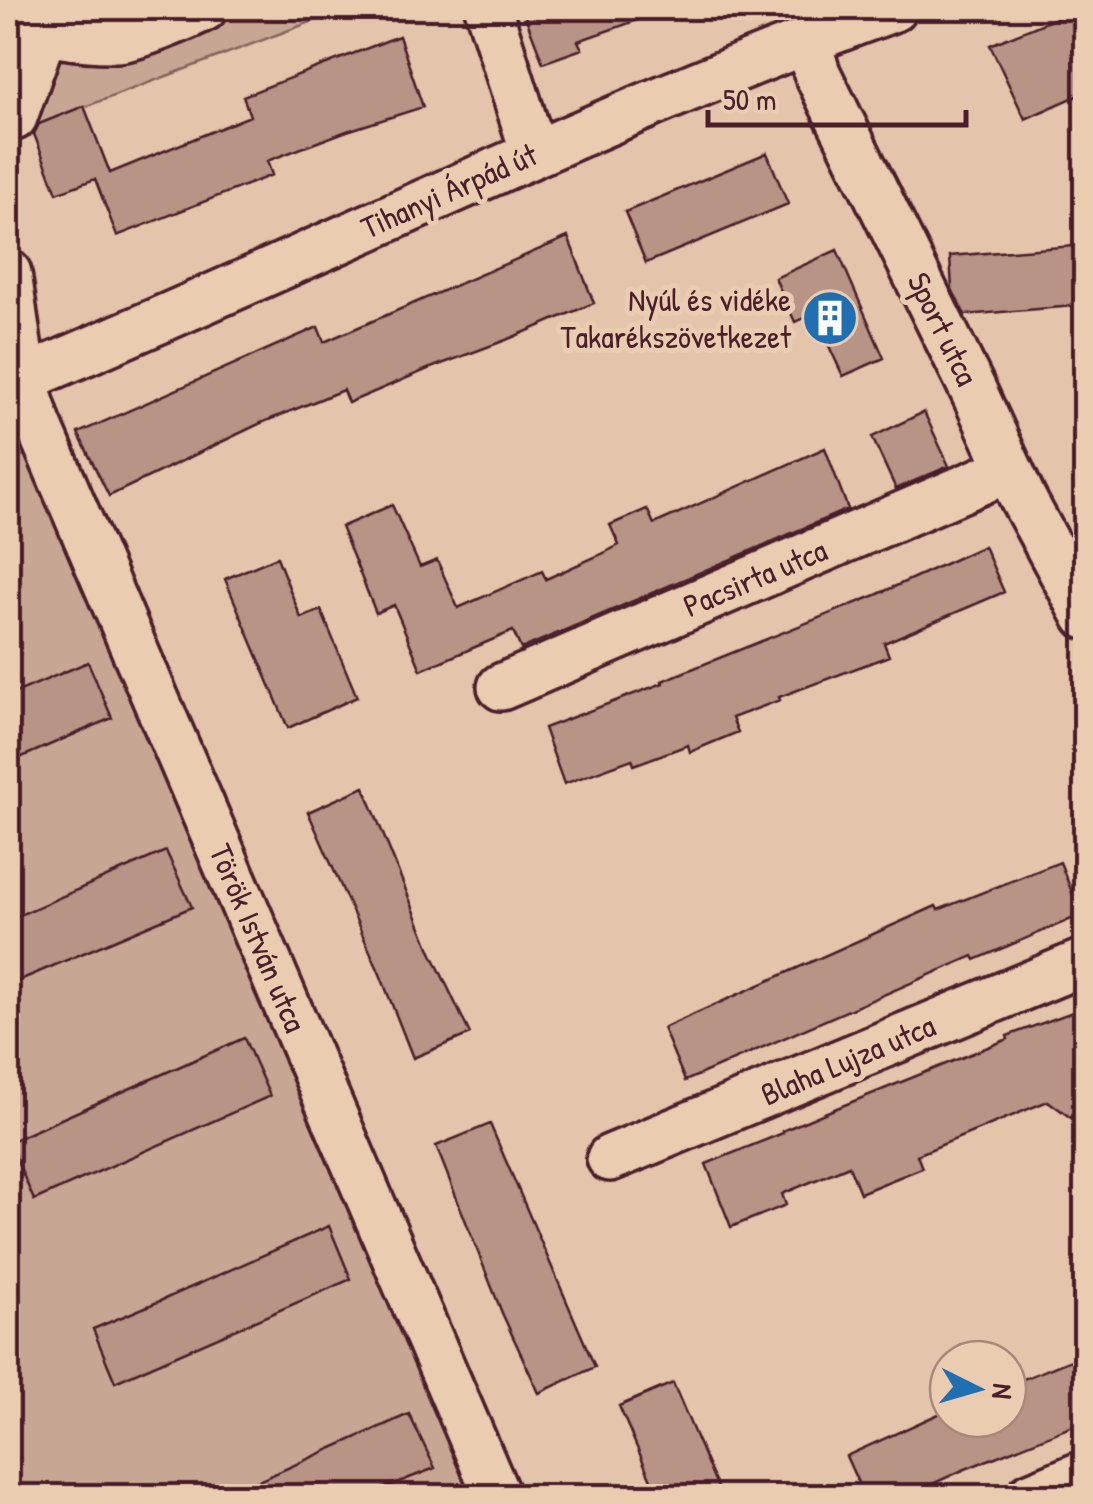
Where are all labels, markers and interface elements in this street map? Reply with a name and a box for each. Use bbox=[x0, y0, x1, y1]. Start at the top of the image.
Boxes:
scale bar bbox=[708, 65, 966, 127]
text: 50 m bbox=[723, 79, 776, 119]
street label: Tihanyi Árpád út bbox=[354, 132, 545, 249]
street label: Sport utca bbox=[898, 265, 989, 392]
place label: Nyúl és vidéke Takarékszövetkezet bbox=[560, 278, 792, 358]
building icon: Nyúl és vidéke Takarékszövetkezet bbox=[800, 288, 860, 348]
street label: Pacsirta utca bbox=[677, 528, 833, 627]
street label: Török István utca bbox=[199, 837, 317, 1038]
street label: Blaha Lujza utca bbox=[754, 1004, 941, 1116]
north arrow bbox=[928, 1339, 1028, 1439]
text: N bbox=[983, 1382, 1022, 1400]

